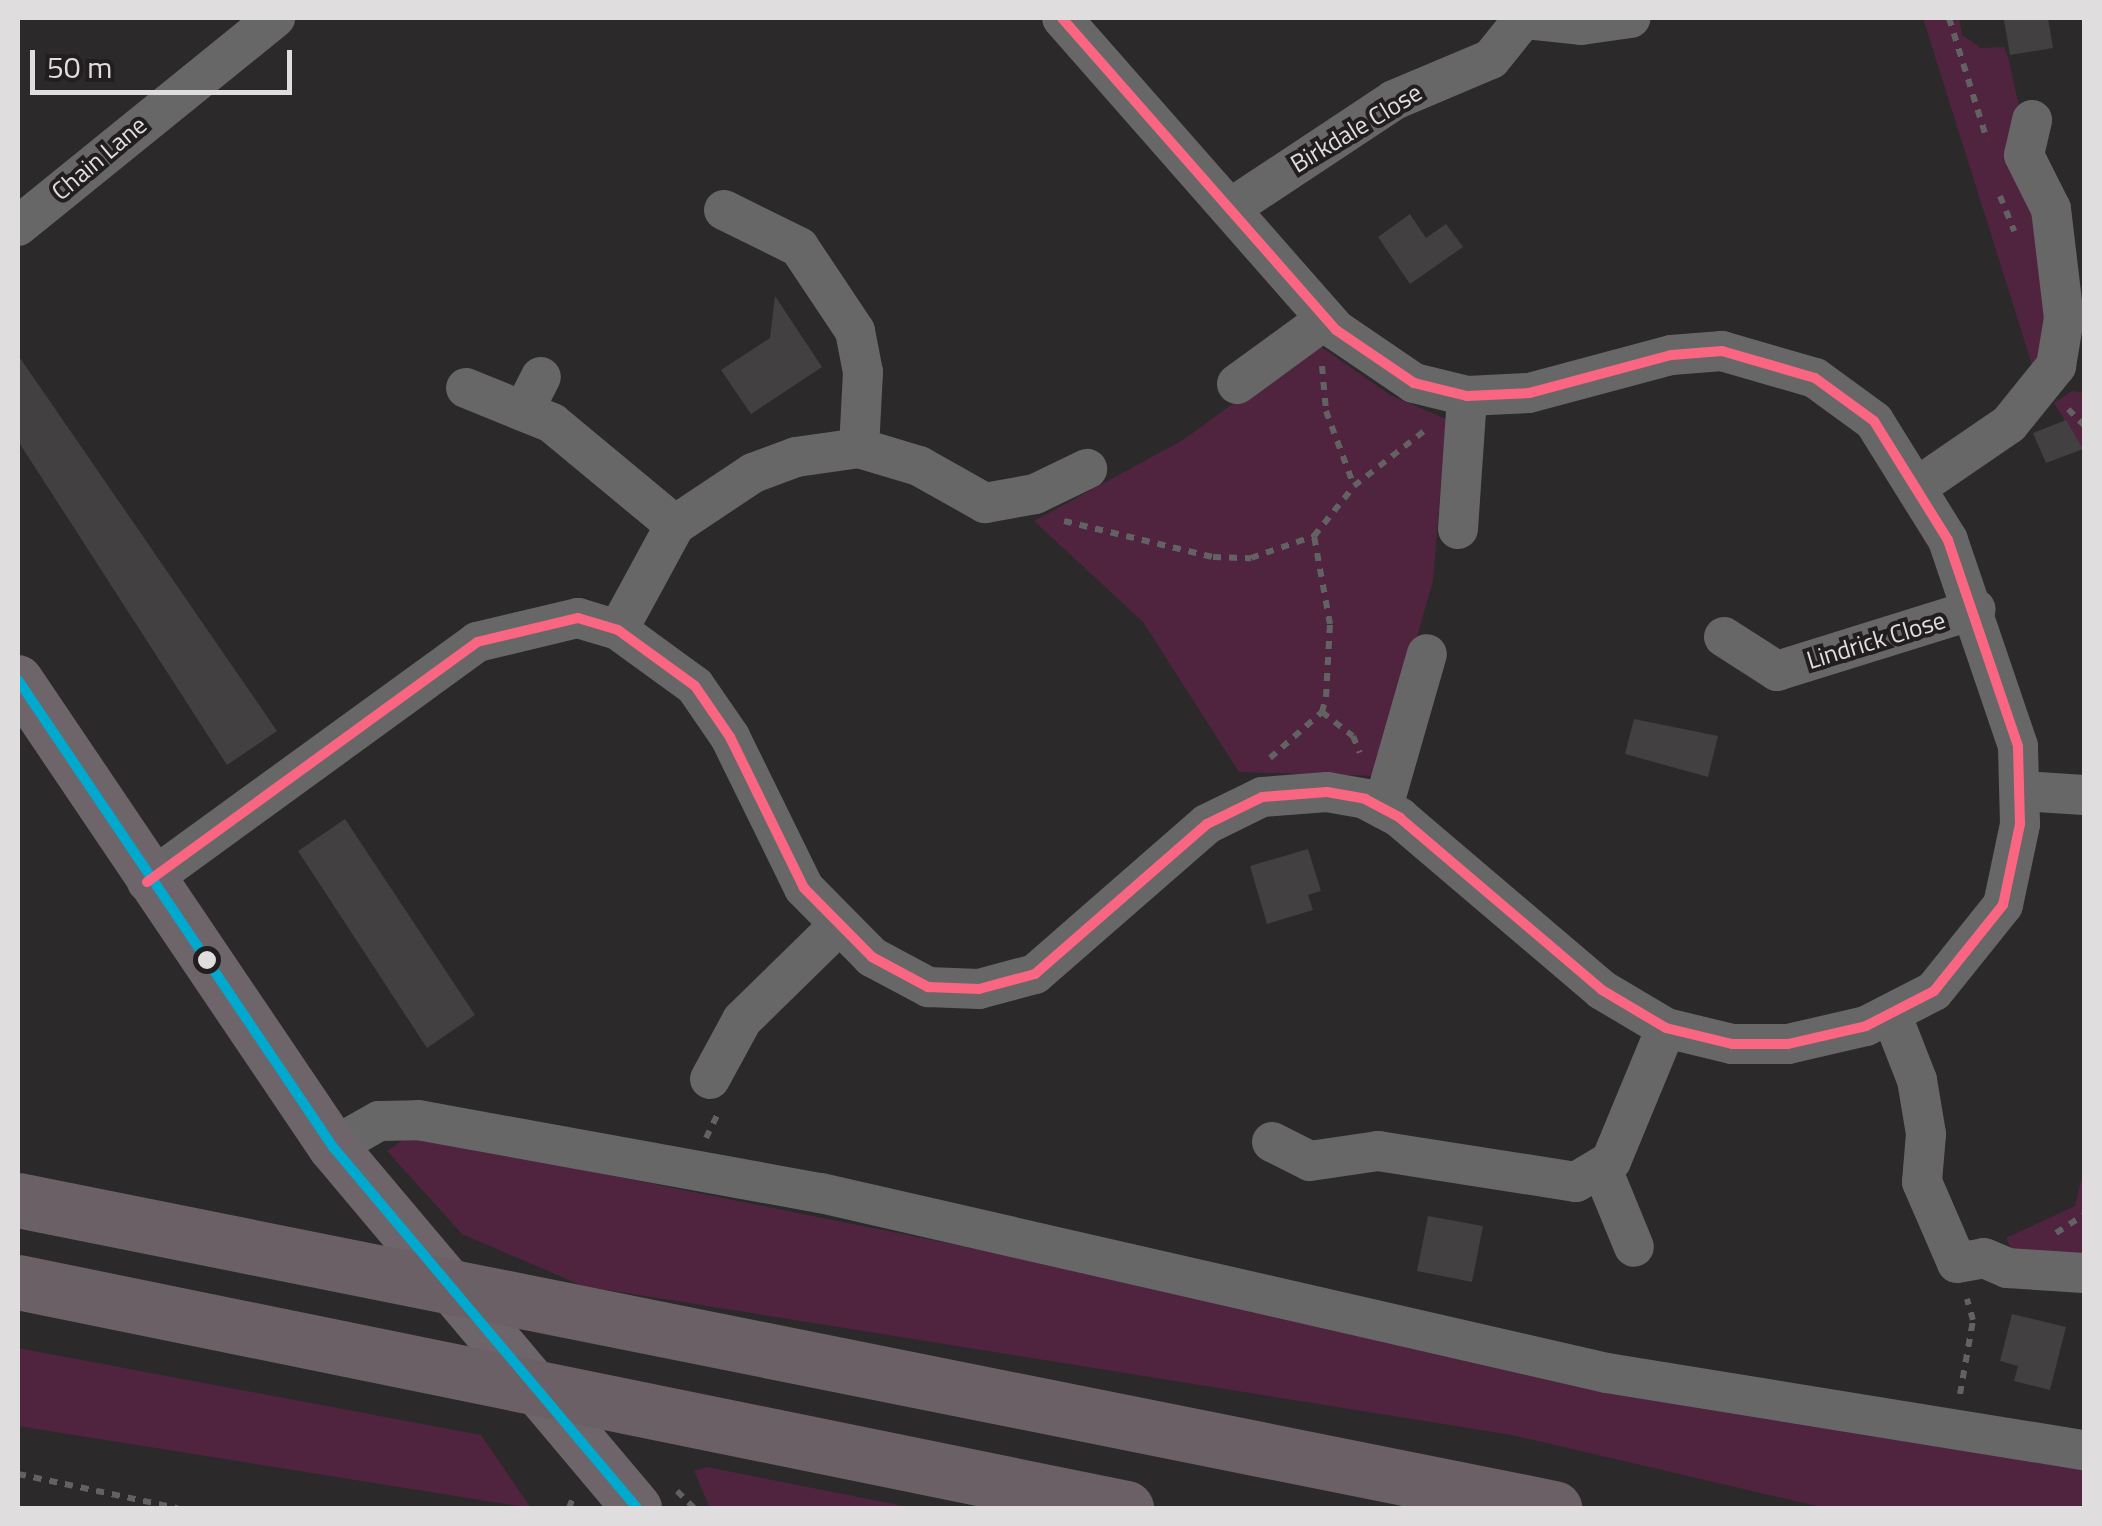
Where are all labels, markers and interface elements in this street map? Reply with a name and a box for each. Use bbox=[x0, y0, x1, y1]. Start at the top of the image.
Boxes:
scale bar bbox=[35, 30, 298, 92]
text: 50 m bbox=[47, 44, 112, 90]
street label: Birkdale Close bbox=[1285, 77, 1427, 179]
street label: Chain Lane bbox=[46, 110, 152, 206]
street label: Lindrick Close bbox=[1803, 605, 1949, 675]
unlabelled marker bbox=[197, 950, 217, 970]

